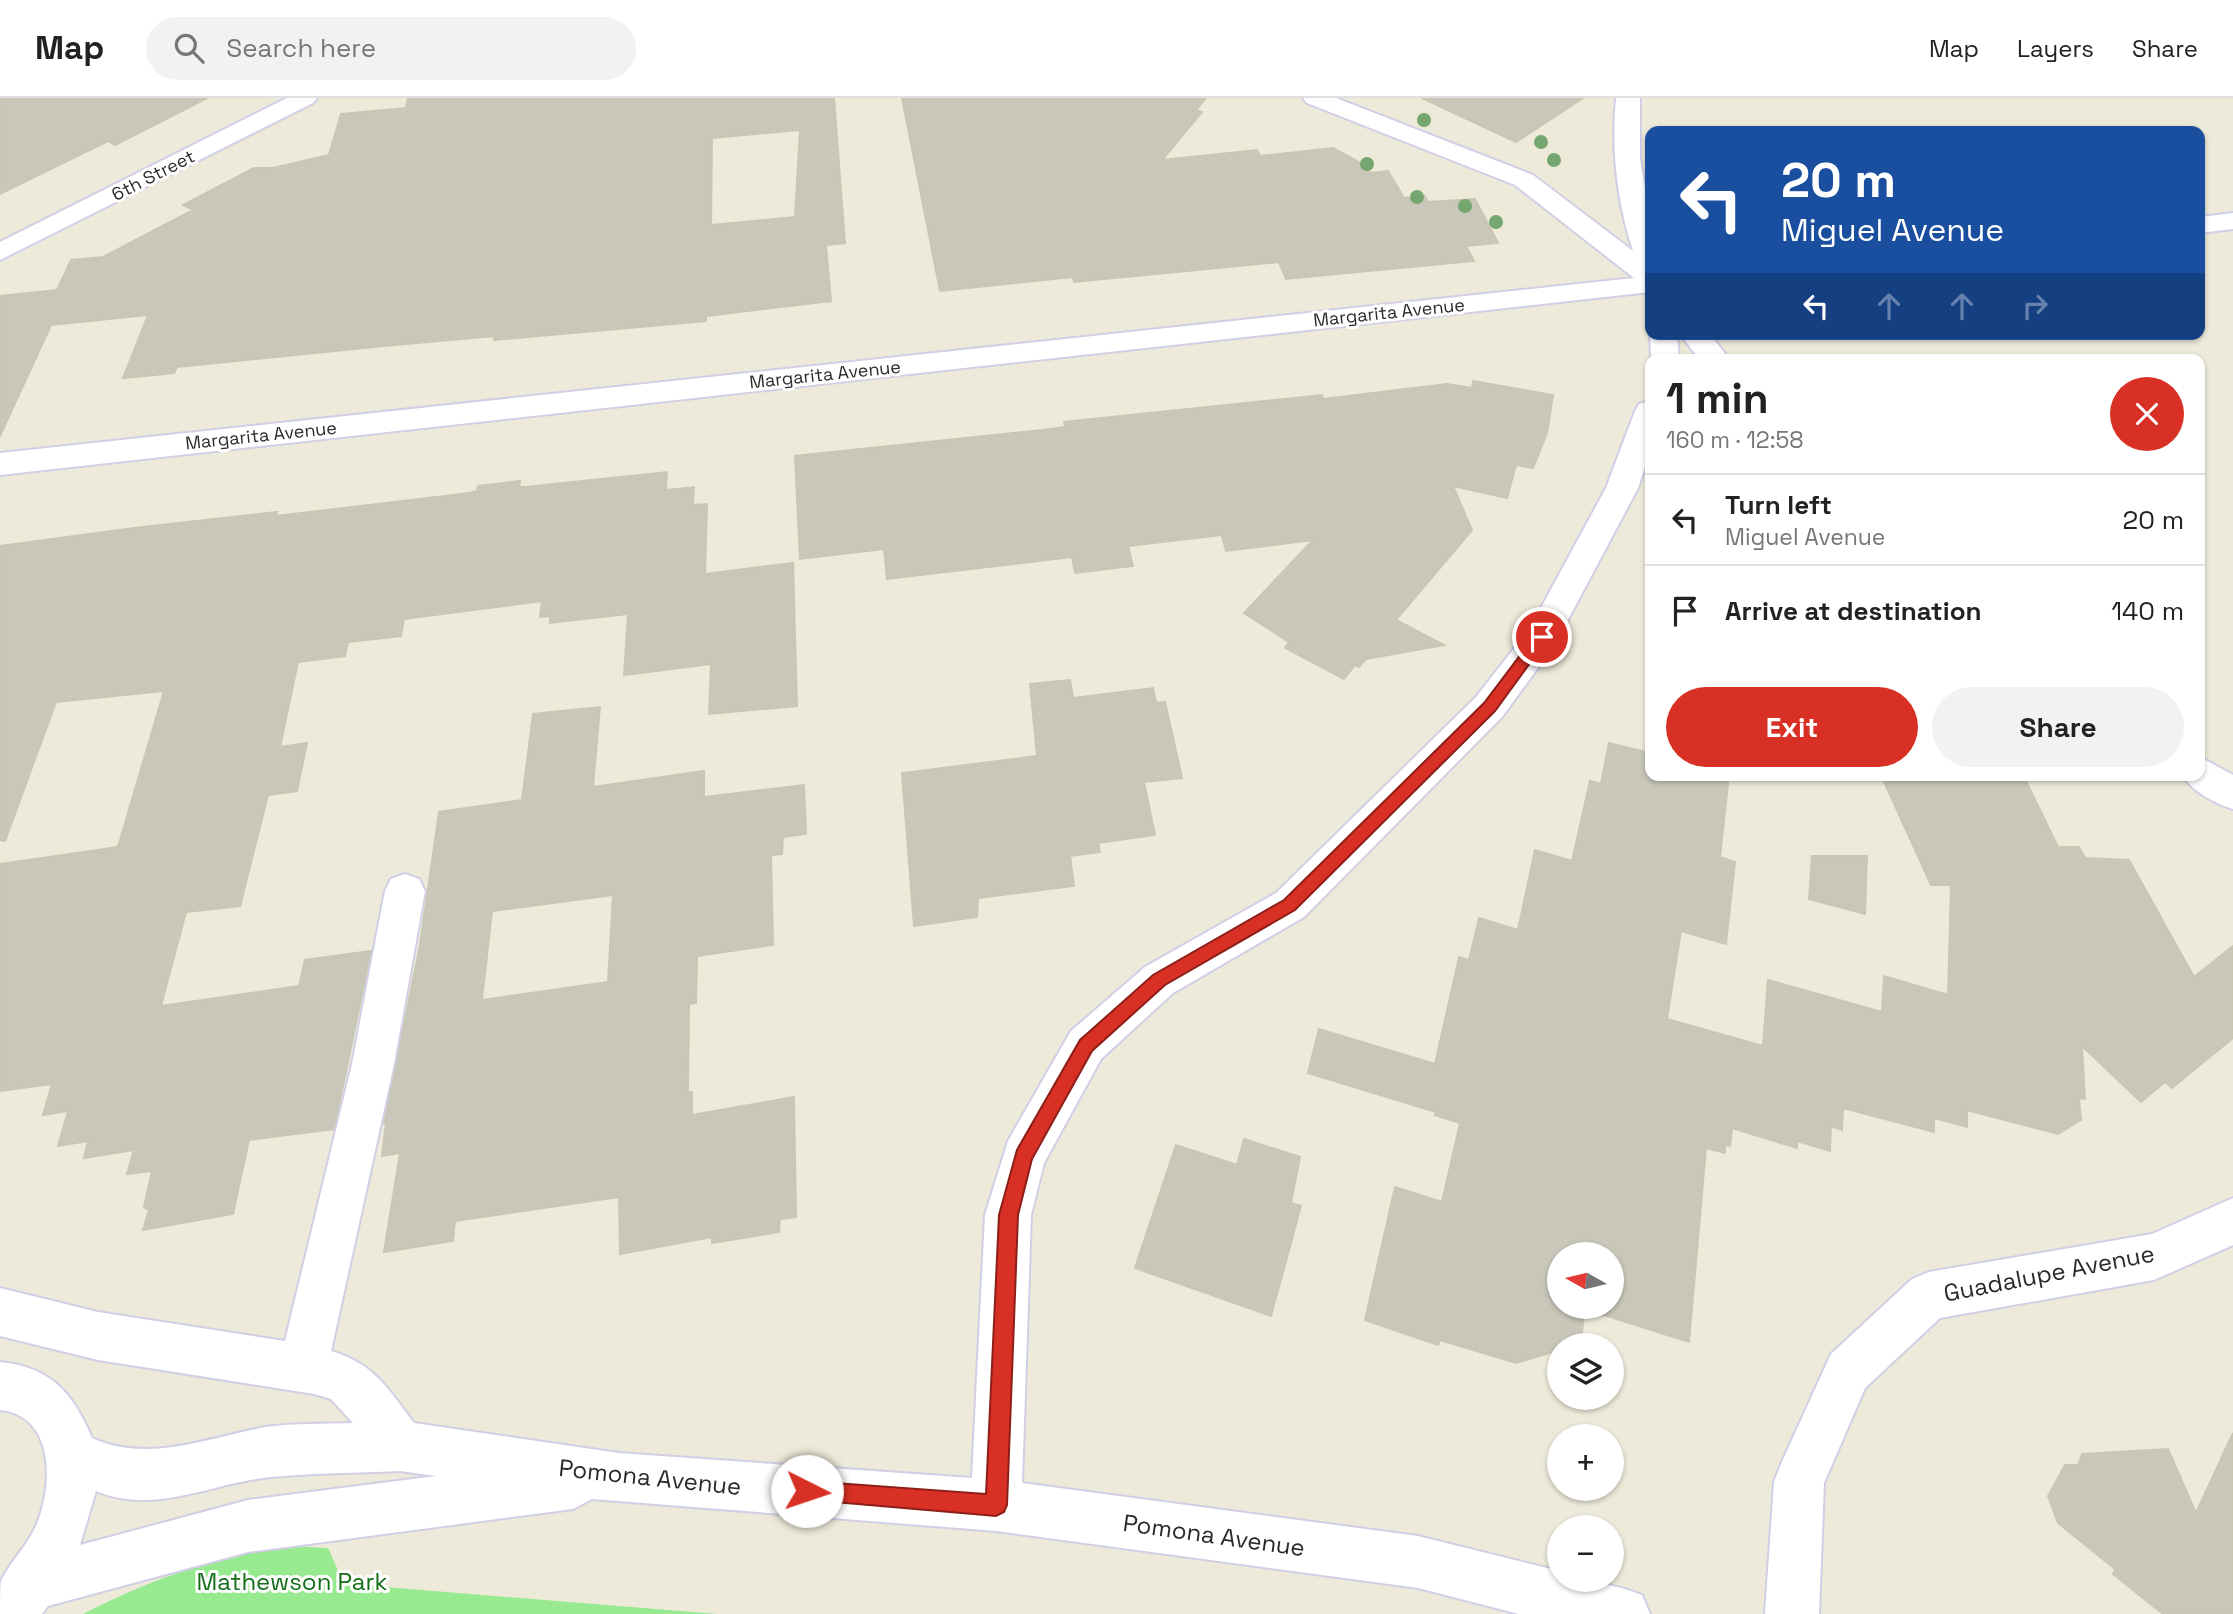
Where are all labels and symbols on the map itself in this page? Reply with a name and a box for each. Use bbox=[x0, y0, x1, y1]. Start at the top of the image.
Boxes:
street label: 6th Street bbox=[108, 144, 198, 206]
street label: Margarita Avenue bbox=[1312, 293, 1466, 331]
street label: Margarita Avenue bbox=[748, 355, 902, 393]
street label: Margarita Avenue bbox=[184, 416, 338, 454]
pin bbox=[1512, 607, 1572, 667]
street label: Guadalupe Avenue bbox=[1941, 1237, 2157, 1309]
north arrow bbox=[1547, 1242, 1624, 1320]
street label: Pomona Avenue bbox=[557, 1452, 743, 1502]
position arrow bbox=[770, 1454, 844, 1528]
street label: Pomona Avenue bbox=[1121, 1507, 1307, 1563]
park label: Mathewson Park bbox=[197, 1566, 388, 1597]

